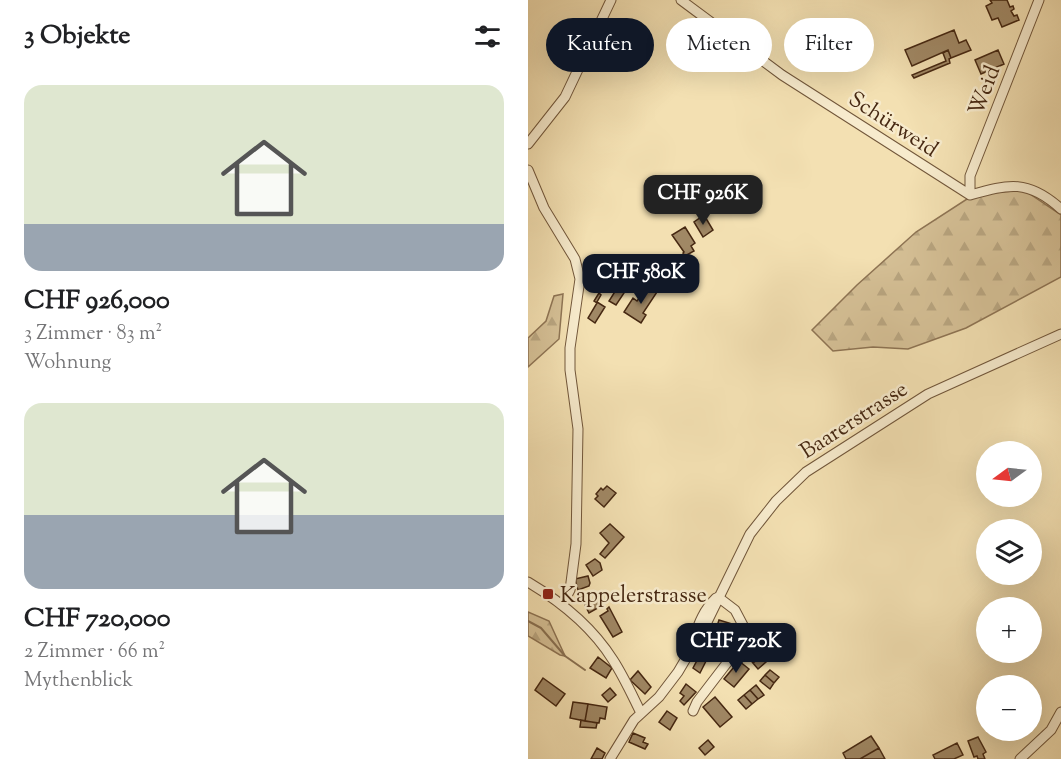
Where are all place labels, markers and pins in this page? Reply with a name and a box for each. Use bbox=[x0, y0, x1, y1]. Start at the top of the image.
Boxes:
pin: CHF 926K bbox=[641, 175, 765, 226]
pin: CHF 580K bbox=[579, 254, 703, 305]
place label: Kappelerstrasse bbox=[560, 581, 707, 613]
marker: Kappelerstrasse bbox=[541, 587, 555, 601]
pin: CHF 720K bbox=[674, 623, 798, 674]

